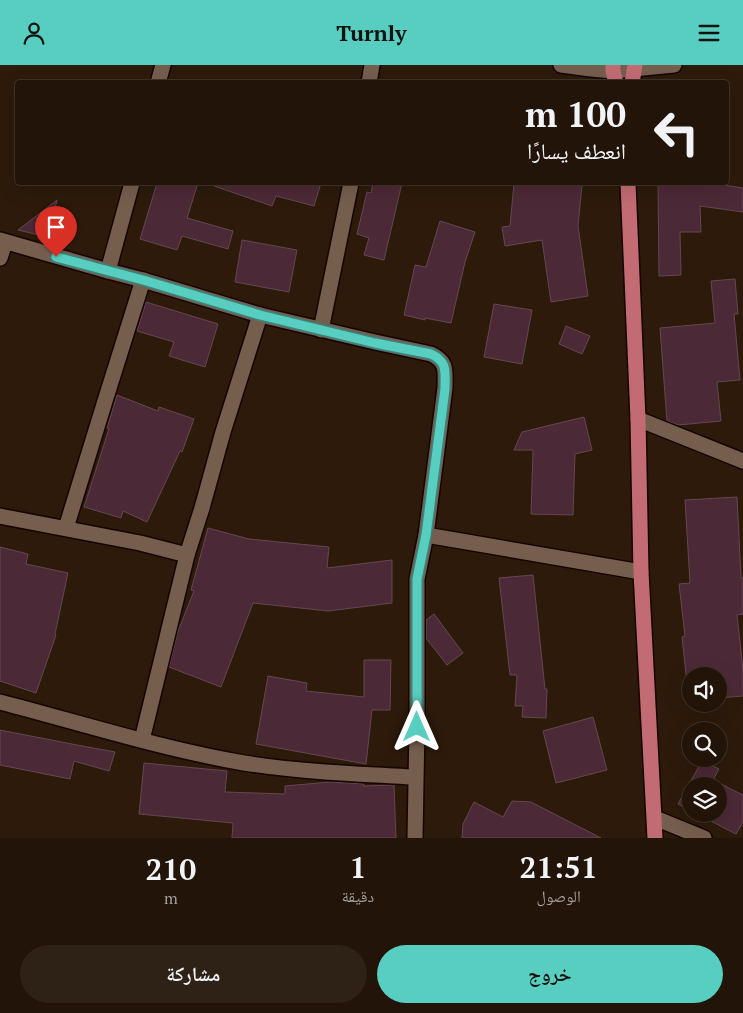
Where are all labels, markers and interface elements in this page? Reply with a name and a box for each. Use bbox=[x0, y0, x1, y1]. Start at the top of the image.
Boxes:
text: Turnly bbox=[336, 18, 407, 47]
icon: person bbox=[20, 19, 48, 47]
icon: menu bbox=[695, 19, 723, 47]
text: 100 m bbox=[525, 91, 626, 137]
icon: left bbox=[644, 100, 709, 165]
text: انعطف يسارًا bbox=[527, 136, 626, 165]
pin bbox=[35, 206, 77, 257]
icon: arrive bbox=[42, 213, 70, 241]
map controls bbox=[682, 667, 727, 822]
button: sound bbox=[682, 667, 727, 712]
position arrow bbox=[390, 700, 442, 752]
button: search bbox=[682, 722, 727, 767]
button: layers bbox=[682, 777, 727, 822]
text: 1 bbox=[349, 847, 366, 887]
text: 21:51 bbox=[520, 847, 598, 887]
text: 210 bbox=[145, 849, 196, 889]
text: دقيقة bbox=[342, 885, 374, 907]
text: الوصول bbox=[536, 885, 581, 907]
text: m bbox=[164, 887, 178, 909]
button: مشاركة bbox=[20, 945, 367, 1003]
button: خروج bbox=[377, 945, 723, 1003]

